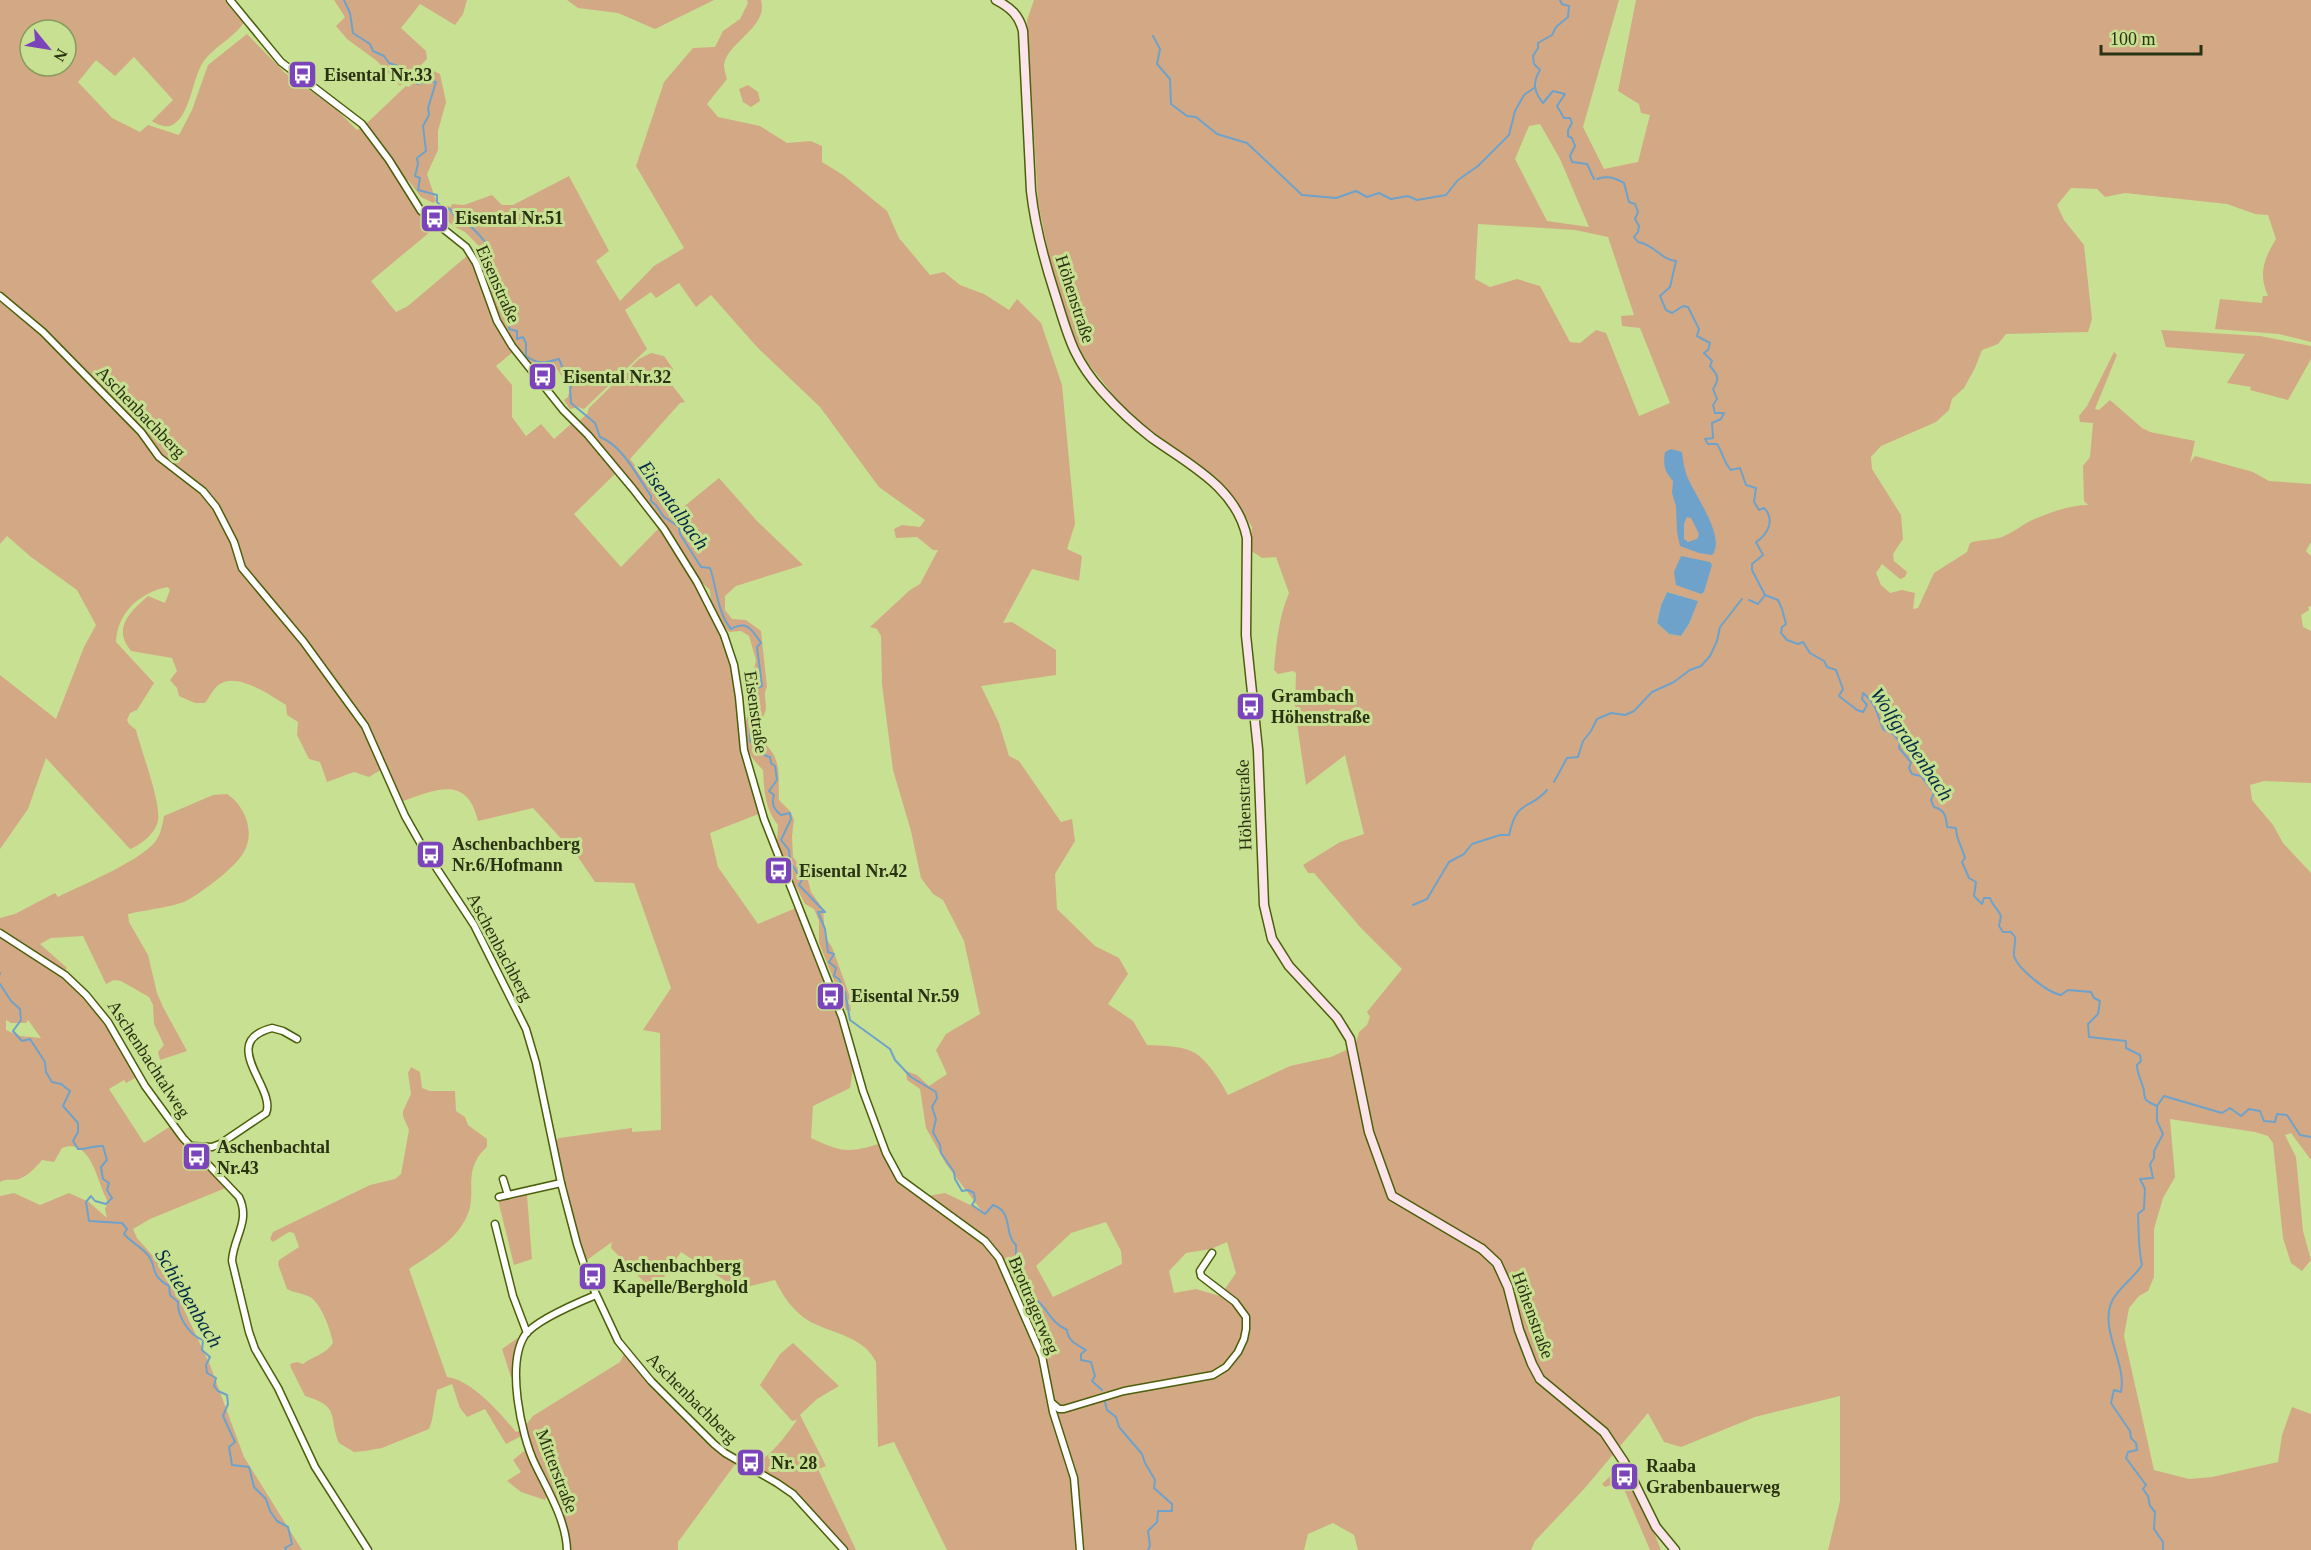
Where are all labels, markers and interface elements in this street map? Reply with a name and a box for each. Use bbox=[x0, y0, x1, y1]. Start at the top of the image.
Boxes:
north arrow bbox=[18, 18, 78, 78]
scale bar bbox=[2101, 18, 2202, 56]
text: 100 m bbox=[2110, 29, 2156, 49]
text: N bbox=[50, 46, 71, 65]
bus stop icon: Eisental Nr.33 bbox=[287, 59, 319, 91]
place label: Eisental Nr.33 bbox=[324, 65, 432, 85]
bus stop icon: Eisental Nr.51 bbox=[418, 202, 450, 234]
place label: Eisental Nr.51 bbox=[455, 208, 563, 228]
street label: Eisenstraße bbox=[472, 242, 524, 326]
street label: Höhenstraße bbox=[1051, 253, 1099, 345]
bus stop icon: Eisental Nr.32 bbox=[526, 361, 558, 393]
street label: Aschenbachberg bbox=[92, 362, 190, 462]
place label: Eisental Nr.32 bbox=[563, 367, 671, 387]
water label: Eisentalbach bbox=[634, 455, 714, 554]
street label: Eisenstraße bbox=[740, 670, 772, 754]
water label: Wolfgrabenbach bbox=[1865, 683, 1958, 805]
place label: Grambach Höhenstraße bbox=[1271, 686, 1370, 727]
bus stop icon: Grambach Höhenstraße bbox=[1234, 690, 1266, 722]
street label: Höhenstraße bbox=[1232, 759, 1256, 851]
place label: Aschenbachberg Nr.6/Hofmann bbox=[452, 834, 580, 875]
bus stop icon: Aschenbachberg Nr.6/Hofmann bbox=[415, 838, 447, 870]
bus stop icon: Eisental Nr.42 bbox=[762, 855, 794, 887]
place label: Eisental Nr.42 bbox=[799, 861, 907, 881]
street label: Aschenbachberg bbox=[463, 889, 537, 1005]
bus stop icon: Eisental Nr.59 bbox=[814, 980, 846, 1012]
place label: Eisental Nr.59 bbox=[851, 986, 959, 1006]
street label: Aschenbachtalweg bbox=[104, 997, 194, 1121]
place label: Aschenbachtal Nr.43 bbox=[217, 1137, 330, 1178]
bus stop icon: Aschenbachtal Nr.43 bbox=[180, 1141, 212, 1173]
water label: Schiebenbach bbox=[151, 1245, 227, 1351]
street label: Brottragerweg bbox=[1004, 1253, 1064, 1357]
place label: Aschenbachberg Kapelle/Berghold bbox=[613, 1256, 748, 1297]
bus stop icon: Aschenbachberg Kapelle/Berghold bbox=[576, 1260, 608, 1292]
street label: Höhenstraße bbox=[1508, 1269, 1558, 1361]
street label: Aschenbachberg bbox=[643, 1349, 741, 1447]
street label: Mitterstraße bbox=[532, 1426, 582, 1516]
bus stop icon: Nr. 28 bbox=[734, 1447, 766, 1479]
place label: Nr. 28 bbox=[771, 1453, 817, 1473]
place label: Raaba Grabenbauerweg bbox=[1646, 1456, 1780, 1497]
bus stop icon: Raaba Grabenbauerweg bbox=[1609, 1460, 1641, 1492]

